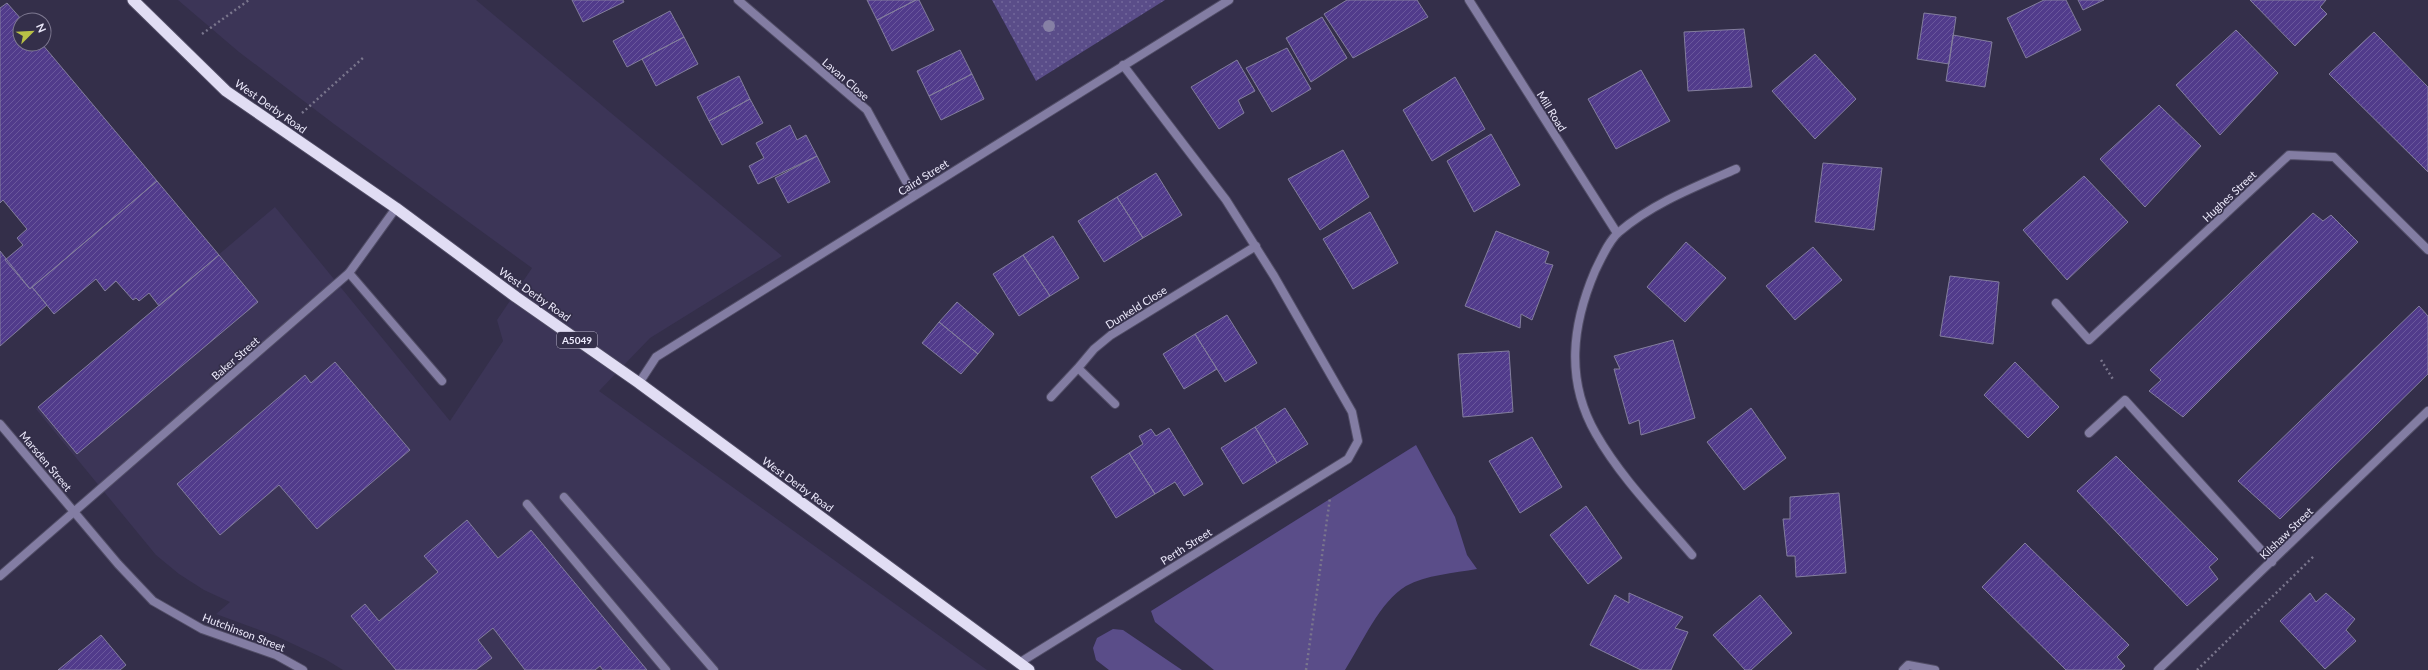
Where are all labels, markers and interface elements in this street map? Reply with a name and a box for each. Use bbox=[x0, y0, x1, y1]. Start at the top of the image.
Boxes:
north arrow bbox=[12, 12, 52, 52]
text: N bbox=[34, 21, 49, 34]
street label: Lavan Close bbox=[820, 55, 872, 103]
street label: West Derby Road bbox=[233, 76, 309, 136]
street label: Mill Road bbox=[1535, 88, 1569, 134]
street label: Caird Street bbox=[895, 156, 951, 198]
street label: Hughes Street bbox=[2199, 168, 2259, 224]
street label: West Derby Road bbox=[497, 264, 573, 324]
street label: Dunkeld Close bbox=[1103, 283, 1169, 331]
road number: A5049 bbox=[557, 332, 597, 348]
street label: Baker Street bbox=[208, 334, 262, 382]
street label: Marsden Street bbox=[17, 428, 75, 494]
street label: West Derby Road bbox=[760, 454, 836, 514]
street label: Kilshaw Street bbox=[2257, 504, 2315, 562]
street label: Perth Street bbox=[1158, 525, 1214, 567]
street label: Hutchinson Street bbox=[201, 610, 287, 654]

